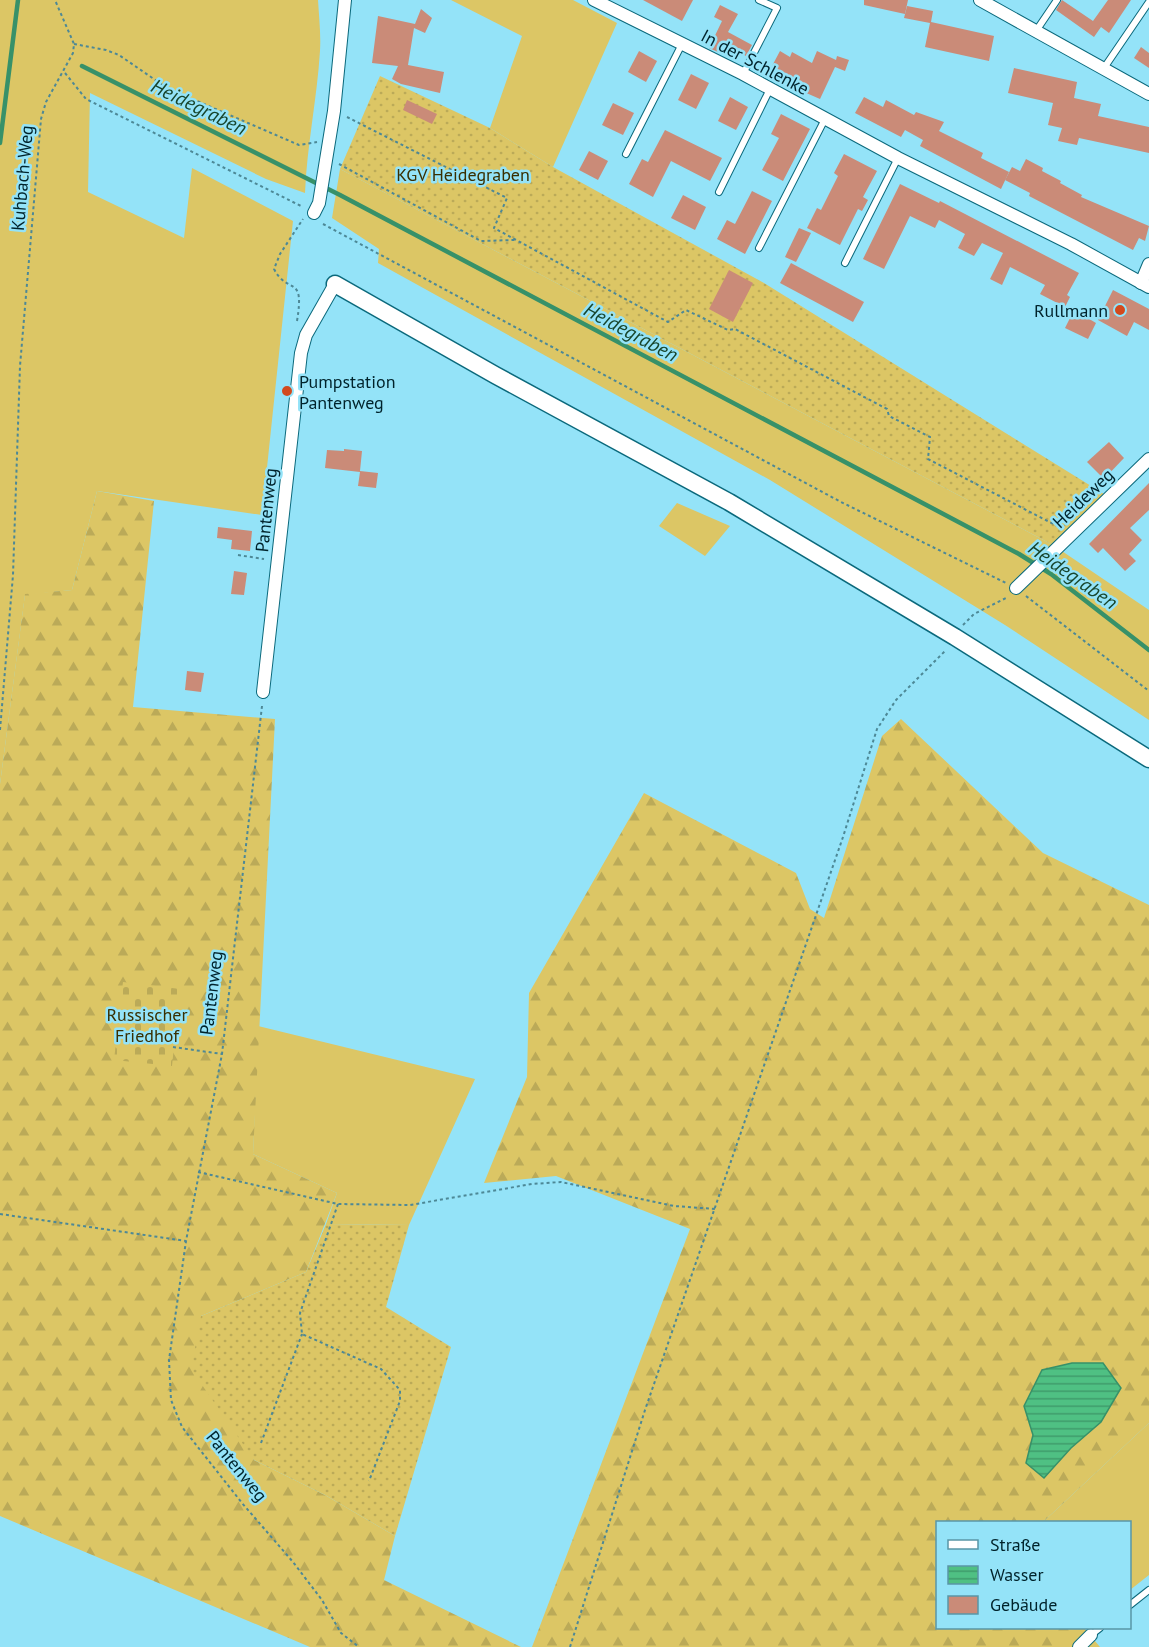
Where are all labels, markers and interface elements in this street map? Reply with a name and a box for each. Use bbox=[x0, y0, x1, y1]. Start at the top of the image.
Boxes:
street label: In der Schlenke bbox=[697, 24, 813, 100]
water label: Heidegraben bbox=[147, 73, 251, 141]
street label: Kuhbach-Weg bbox=[6, 124, 38, 232]
park label: KGV Heidegraben bbox=[396, 163, 530, 186]
water label: Heidegraben bbox=[579, 296, 683, 368]
place label: Rullmann bbox=[1034, 299, 1108, 322]
marker: Rullmann bbox=[1113, 303, 1127, 317]
place label: Pumpstation Pantenweg bbox=[299, 370, 396, 414]
marker: Pumpstation Pantenweg bbox=[280, 384, 294, 398]
street label: Heideweg bbox=[1048, 463, 1118, 533]
street label: Pantenweg bbox=[250, 467, 282, 553]
water label: Heidegraben bbox=[1023, 535, 1123, 615]
street label: Pantenweg bbox=[194, 950, 228, 1036]
park label: Russischer Friedhof bbox=[106, 1003, 188, 1047]
street label: Pantenweg bbox=[201, 1426, 273, 1506]
legend bbox=[936, 1521, 1131, 1629]
text: Straße bbox=[990, 1533, 1041, 1556]
text: Wasser bbox=[990, 1563, 1044, 1586]
text: Gebäude bbox=[990, 1593, 1057, 1616]

